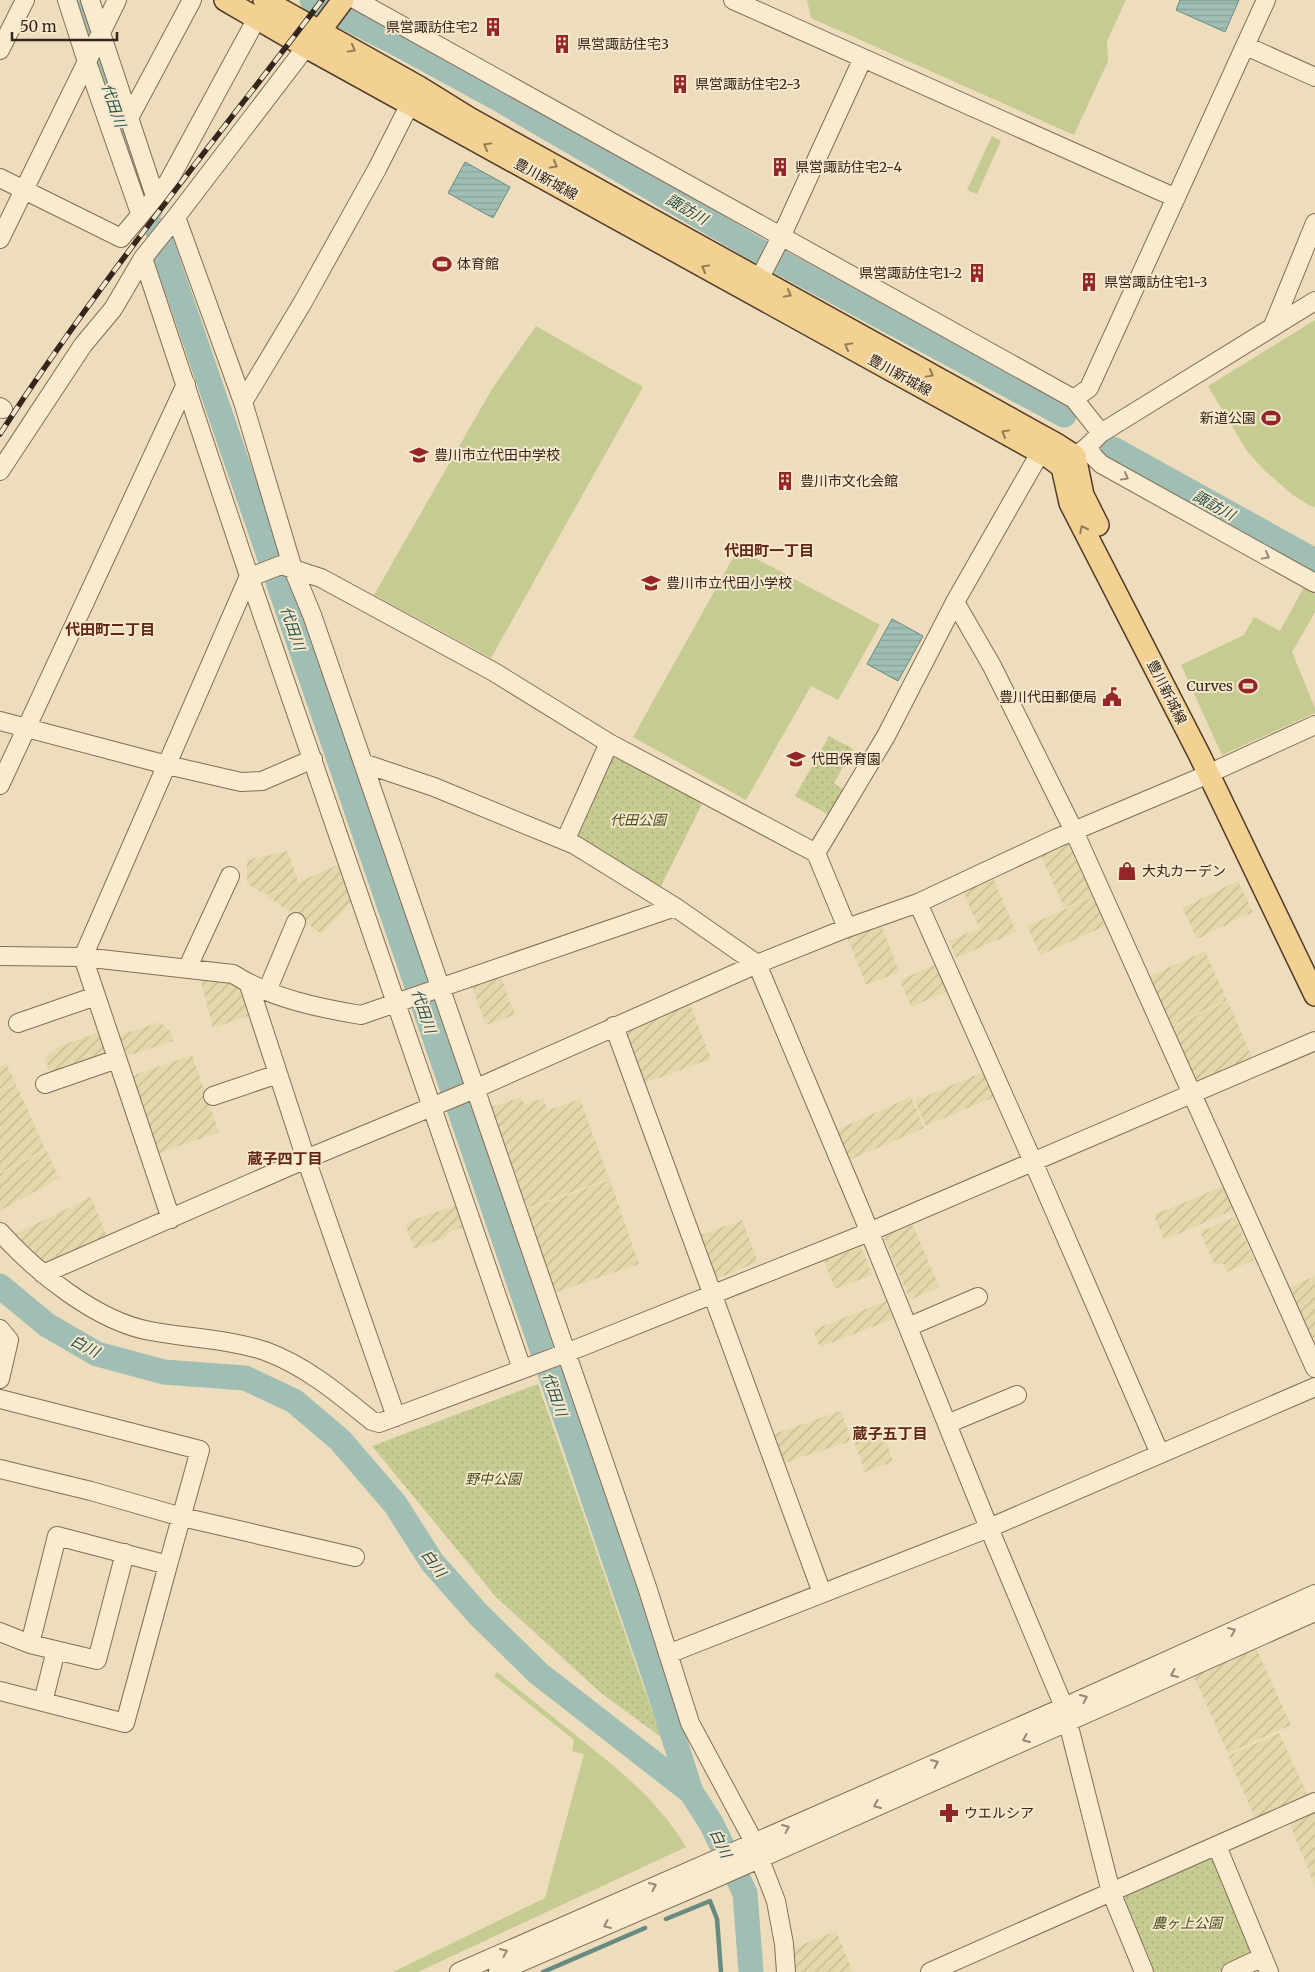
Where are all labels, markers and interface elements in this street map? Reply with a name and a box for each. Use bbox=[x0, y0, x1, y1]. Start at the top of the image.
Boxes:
scale bar bbox=[12, 10, 118, 42]
building icon: 県営諏訪住宅2 bbox=[482, 16, 504, 38]
text: 50 m bbox=[20, 17, 57, 36]
place label: 県営諏訪住宅2 bbox=[386, 18, 478, 36]
building icon: 県営諏訪住宅3 bbox=[551, 33, 573, 55]
place label: 県営諏訪住宅3 bbox=[577, 35, 669, 53]
one-way arrow bbox=[347, 43, 356, 53]
building icon: 県営諏訪住宅2-3 bbox=[669, 73, 691, 95]
place label: 県営諏訪住宅2-3 bbox=[695, 75, 801, 93]
water label: 代田川 bbox=[98, 81, 131, 131]
one-way arrow bbox=[483, 142, 492, 152]
street label: 豊川新城線 bbox=[511, 154, 581, 204]
building icon: 県営諏訪住宅2-4 bbox=[769, 156, 791, 178]
one-way arrow bbox=[549, 158, 558, 168]
place label: 県営諏訪住宅2-4 bbox=[795, 158, 902, 176]
water label: 諏訪川 bbox=[663, 190, 713, 229]
sports icon: 体育館 bbox=[431, 253, 453, 275]
place label: 体育館 bbox=[457, 255, 499, 273]
building icon: 県営諏訪住宅1-2 bbox=[966, 262, 988, 284]
one-way arrow bbox=[702, 264, 711, 274]
place label: 県営諏訪住宅1-2 bbox=[859, 264, 962, 282]
building icon: 県営諏訪住宅1-3 bbox=[1078, 271, 1100, 293]
place label: 県営諏訪住宅1-3 bbox=[1104, 273, 1207, 291]
one-way arrow bbox=[782, 288, 791, 298]
one-way arrow bbox=[844, 343, 853, 353]
street label: 豊川新城線 bbox=[865, 350, 935, 400]
one-way arrow bbox=[924, 367, 933, 377]
sports icon: 新道公園 bbox=[1260, 407, 1282, 429]
place label: 新道公園 bbox=[1200, 409, 1256, 427]
one-way arrow bbox=[1002, 430, 1011, 440]
school or university icon: 豊川市立代田中学校 bbox=[408, 444, 430, 466]
place label: 豊川市立代田中学校 bbox=[434, 446, 560, 464]
building icon: 豊川市文化会館 bbox=[774, 470, 796, 492]
one-way arrow bbox=[1119, 470, 1128, 480]
place label: 豊川市文化会館 bbox=[800, 472, 898, 490]
water label: 諏訪川 bbox=[1190, 486, 1240, 525]
one-way arrow bbox=[1079, 525, 1089, 534]
district label: 代田町一丁目 bbox=[724, 541, 814, 560]
one-way arrow bbox=[1261, 550, 1270, 560]
school or university icon: 豊川市立代田小学校 bbox=[640, 572, 662, 594]
place label: 豊川市立代田小学校 bbox=[666, 574, 792, 592]
water label: 代田川 bbox=[277, 604, 310, 654]
district label: 代田町二丁目 bbox=[65, 620, 155, 639]
street label: 豊川新城線 bbox=[1143, 657, 1191, 727]
sports icon: Curves bbox=[1237, 675, 1259, 697]
place label: Curves bbox=[1187, 677, 1233, 695]
public building icon: 豊川代田郵便局 bbox=[1101, 686, 1123, 708]
place label: 豊川代田郵便局 bbox=[999, 688, 1097, 706]
school or university icon: 代田保育園 bbox=[785, 748, 807, 770]
place label: 代田保育園 bbox=[811, 750, 881, 768]
park label: 代田公園 bbox=[610, 811, 668, 829]
shop icon: 大丸カーデン bbox=[1116, 860, 1138, 882]
place label: 大丸カーデン bbox=[1142, 862, 1226, 880]
water label: 代田川 bbox=[408, 987, 441, 1037]
district label: 蔵子四丁目 bbox=[247, 1149, 323, 1168]
water label: 白川 bbox=[67, 1331, 104, 1362]
water label: 代田川 bbox=[539, 1370, 572, 1420]
district label: 蔵子五丁目 bbox=[852, 1424, 928, 1443]
park label: 野中公園 bbox=[465, 1470, 523, 1488]
water label: 白川 bbox=[417, 1545, 452, 1582]
one-way arrow bbox=[1227, 1627, 1236, 1637]
one-way arrow bbox=[1170, 1667, 1179, 1678]
one-way arrow bbox=[1079, 1693, 1088, 1704]
one-way arrow bbox=[1022, 1733, 1031, 1744]
one-way arrow bbox=[930, 1758, 939, 1769]
one-way arrow bbox=[873, 1799, 882, 1810]
pharmacy icon: ウエルシア bbox=[938, 1802, 960, 1824]
place label: ウエルシア bbox=[964, 1804, 1034, 1822]
one-way arrow bbox=[781, 1823, 790, 1834]
water label: 白川 bbox=[706, 1825, 737, 1862]
one-way arrow bbox=[648, 1882, 657, 1893]
park label: 農ヶ上公園 bbox=[1152, 1914, 1224, 1932]
one-way arrow bbox=[603, 1918, 612, 1929]
one-way arrow bbox=[499, 1948, 508, 1959]

